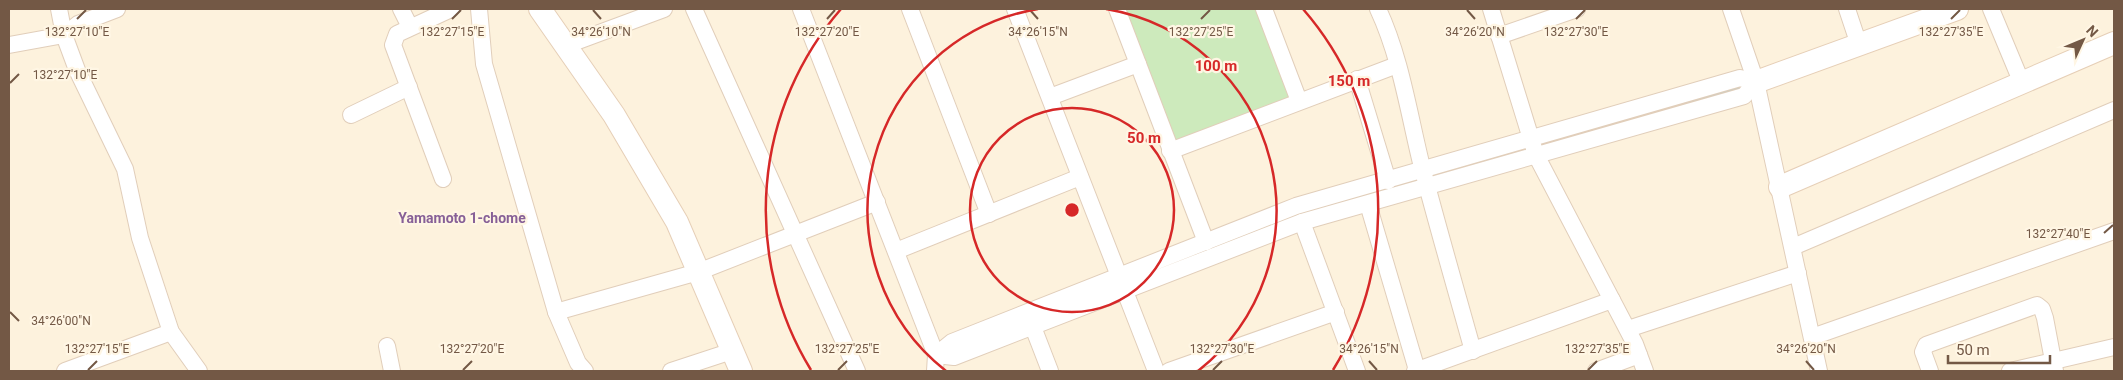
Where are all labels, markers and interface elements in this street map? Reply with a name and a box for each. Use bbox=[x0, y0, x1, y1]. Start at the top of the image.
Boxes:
north arrow bbox=[2058, 15, 2108, 65]
text: N bbox=[2083, 22, 2102, 40]
text: 132°27'10"E bbox=[45, 25, 109, 39]
text: 132°27'15"E bbox=[420, 25, 484, 39]
text: 34°26'10"N bbox=[571, 25, 631, 39]
text: 132°27'20"E bbox=[795, 25, 859, 39]
text: 34°26'15"N bbox=[1008, 25, 1068, 39]
text: 132°27'25"E bbox=[1169, 25, 1233, 39]
text: 34°26'20"N bbox=[1445, 25, 1505, 39]
text: 132°27'30"E bbox=[1544, 25, 1608, 39]
text: 132°27'35"E bbox=[1919, 25, 1983, 39]
text: 100 m bbox=[1195, 57, 1237, 75]
text: 132°27'10"E bbox=[33, 68, 97, 82]
text: 150 m bbox=[1328, 72, 1370, 90]
text: 50 m bbox=[1127, 129, 1161, 147]
centre of rings bbox=[1063, 201, 1081, 219]
district label: Yamamoto 1-chome bbox=[398, 210, 526, 226]
text: 132°27'40"E bbox=[2026, 227, 2090, 241]
text: 34°26'00"N bbox=[31, 314, 91, 328]
scale bar bbox=[1948, 332, 2050, 364]
text: 50 m bbox=[1956, 341, 1990, 359]
text: 132°27'15"E bbox=[65, 342, 129, 356]
text: 132°27'20"E bbox=[440, 342, 504, 356]
text: 132°27'25"E bbox=[815, 342, 879, 356]
text: 132°27'30"E bbox=[1190, 342, 1254, 356]
text: 34°26'15"N bbox=[1339, 342, 1399, 356]
text: 132°27'35"E bbox=[1565, 342, 1629, 356]
text: 34°26'20"N bbox=[1776, 342, 1836, 356]

